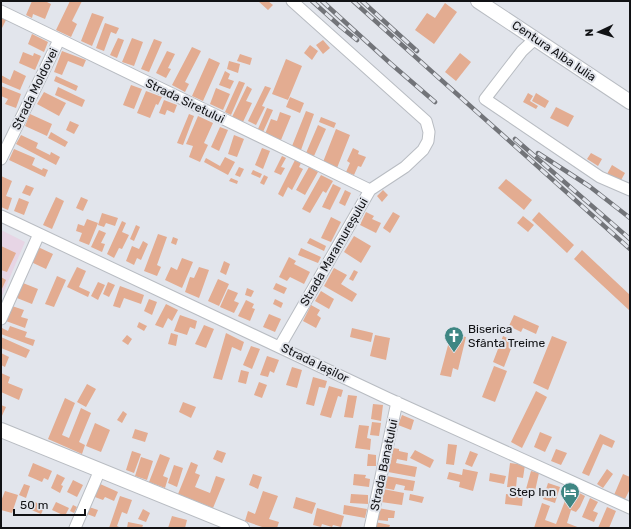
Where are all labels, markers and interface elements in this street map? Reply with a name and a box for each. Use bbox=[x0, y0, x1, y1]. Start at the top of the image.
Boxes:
north arrow bbox=[579, 12, 619, 52]
street label: Centura Alba Iulia bbox=[509, 18, 599, 84]
text: N bbox=[583, 28, 596, 37]
street label: Strada Moldovei bbox=[9, 46, 61, 132]
street label: Strada Siretului bbox=[143, 76, 227, 126]
street label: Strada Maramureșului bbox=[297, 195, 371, 309]
place label: Biserica Sfânta Treime bbox=[468, 322, 545, 350]
church icon: Biserica Sfânta Treime bbox=[443, 325, 465, 353]
street label: Strada Iașilor bbox=[279, 341, 351, 386]
street label: Strada Banatului bbox=[367, 418, 401, 512]
hotel icon: Step Inn bbox=[559, 481, 581, 509]
place label: Step Inn bbox=[509, 485, 556, 499]
scale bar bbox=[14, 491, 85, 517]
text: 50 m bbox=[20, 498, 48, 512]

